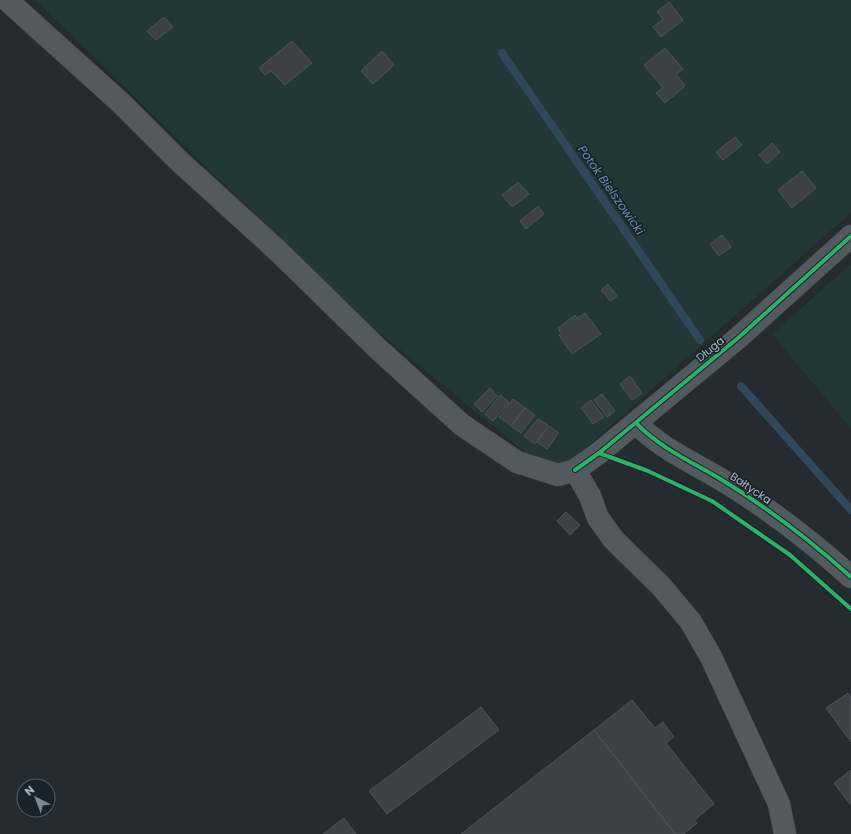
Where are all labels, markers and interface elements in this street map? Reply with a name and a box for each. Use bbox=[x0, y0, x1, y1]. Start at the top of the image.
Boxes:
water label: Potok Bielszowicki bbox=[574, 142, 649, 239]
street label: Długa bbox=[692, 333, 728, 365]
street label: Bałtycka bbox=[727, 468, 775, 508]
north arrow bbox=[16, 778, 56, 818]
text: N bbox=[21, 782, 38, 799]

